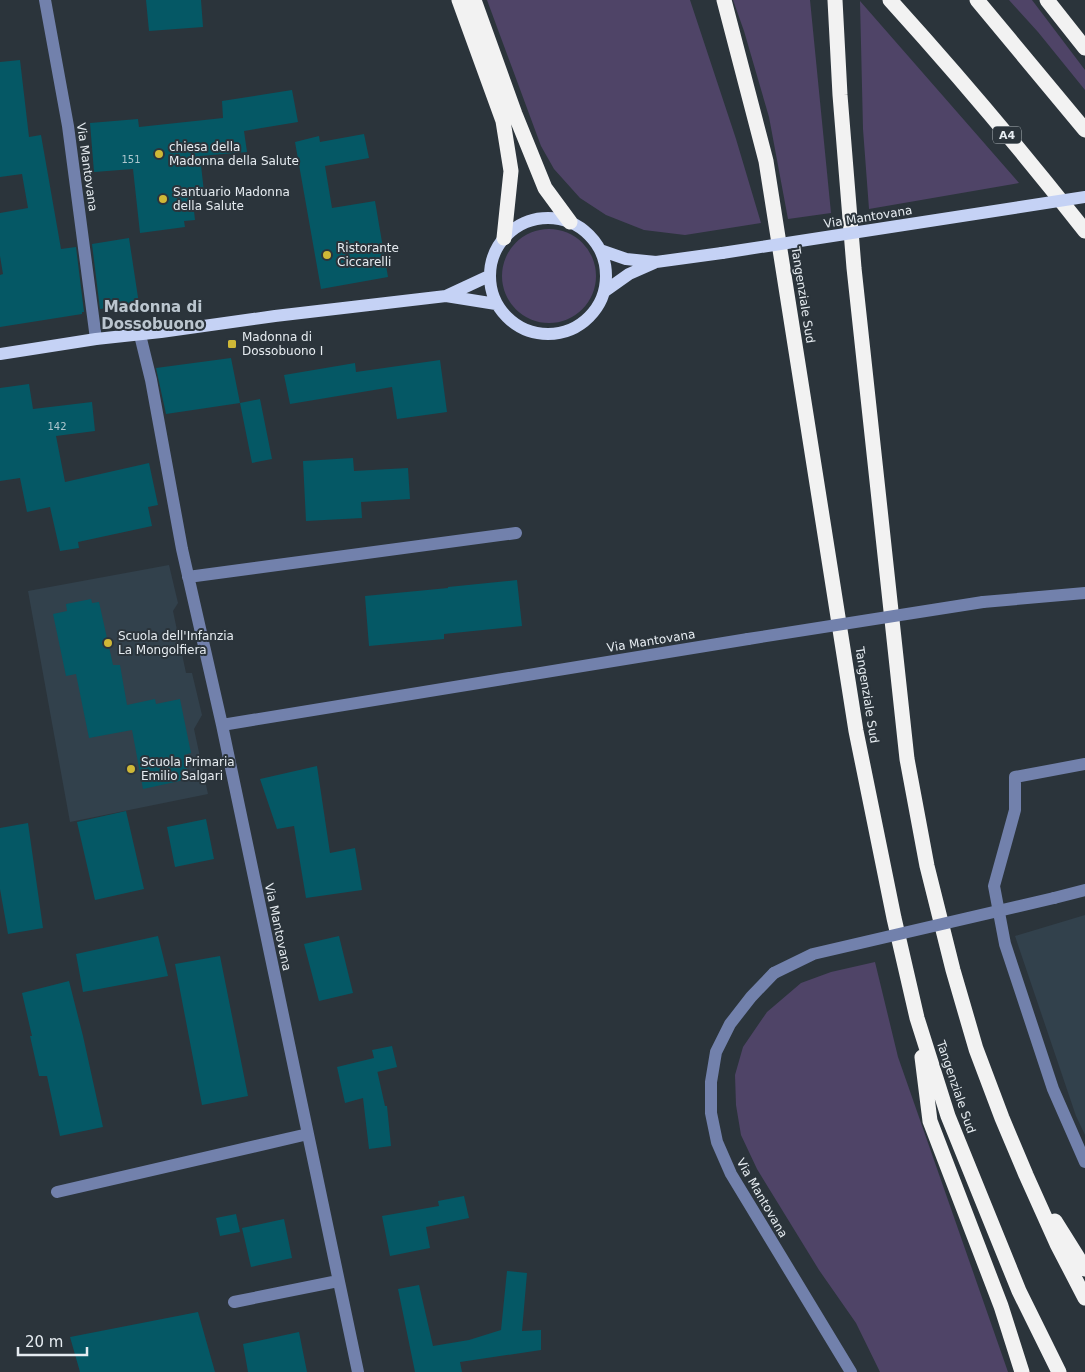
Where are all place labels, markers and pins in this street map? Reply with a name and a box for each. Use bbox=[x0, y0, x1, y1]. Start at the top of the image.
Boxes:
place label: chiesa della Madonna della Salute bbox=[169, 140, 299, 168]
marker: chiesa della Madonna della Salute bbox=[153, 148, 165, 160]
place label: Santuario Madonna della Salute bbox=[173, 185, 290, 213]
marker: Santuario Madonna della Salute bbox=[157, 193, 169, 205]
place label: Ristorante Ciccarelli bbox=[337, 241, 399, 269]
marker: Ristorante Ciccarelli bbox=[321, 249, 333, 261]
place label: Madonna di Dossobuono I bbox=[242, 330, 323, 358]
marker: Madonna di Dossobuono I bbox=[226, 338, 238, 350]
place label: Scuola dell'Infanzia La Mongolfiera bbox=[118, 629, 234, 657]
marker: Scuola dell'Infanzia La Mongolfiera bbox=[102, 637, 114, 649]
place label: Scuola Primaria Emilio Salgari bbox=[141, 755, 235, 783]
marker: Scuola Primaria Emilio Salgari bbox=[125, 763, 137, 775]

